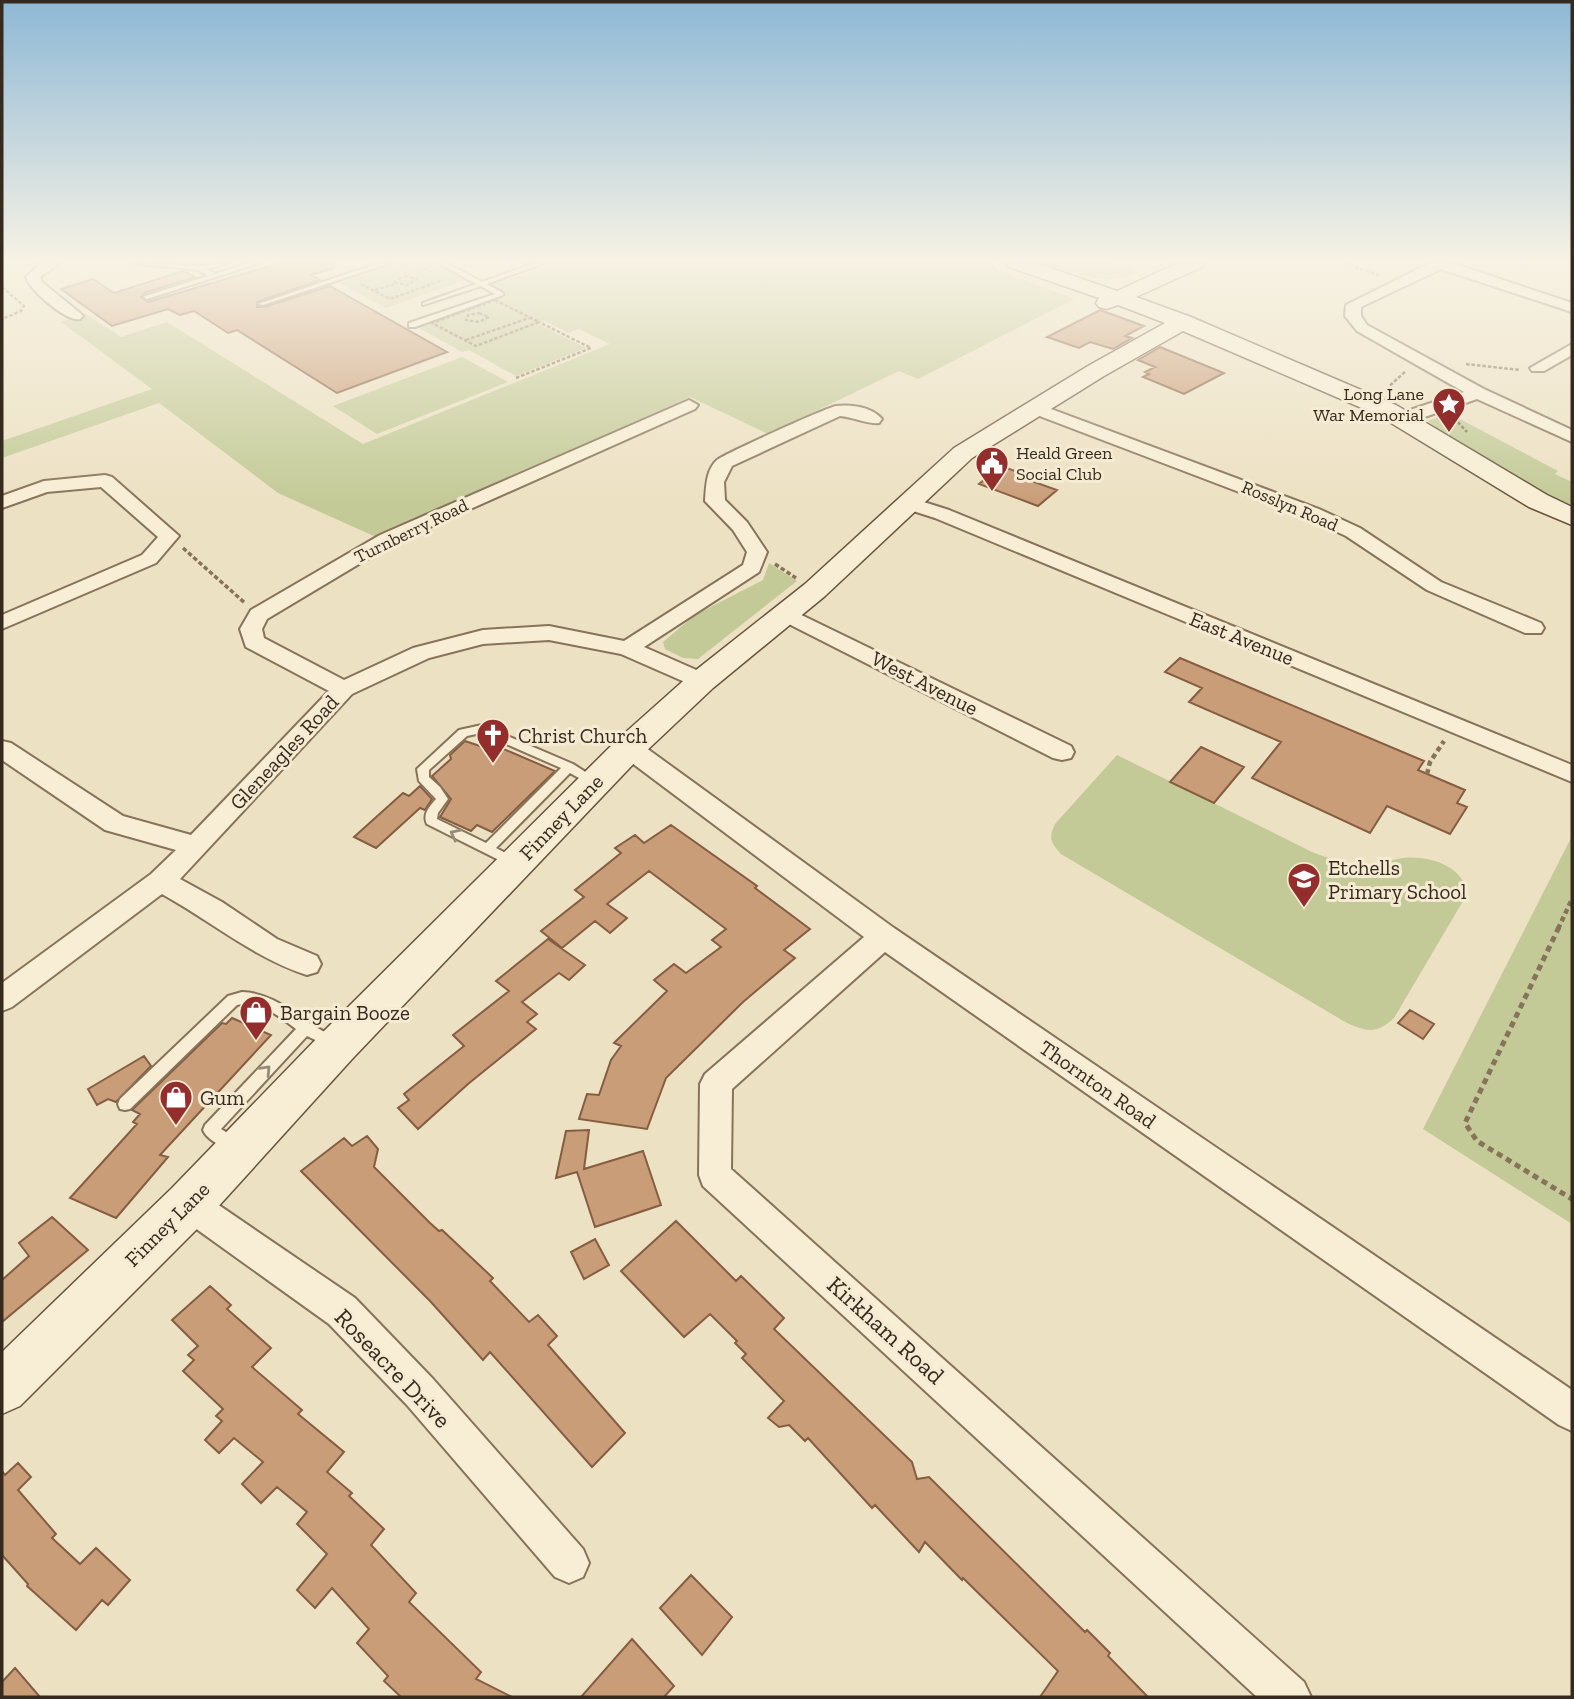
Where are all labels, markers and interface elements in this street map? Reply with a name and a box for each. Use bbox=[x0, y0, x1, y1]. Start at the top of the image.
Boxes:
place label: Long Lane War Memorial bbox=[1313, 383, 1424, 426]
place icon: Long Lane War Memorial bbox=[1430, 385, 1468, 434]
place label: Heald Green Social Club bbox=[1016, 442, 1113, 485]
public building icon: Heald Green Social Club bbox=[973, 444, 1011, 493]
street label: Rosslyn Road bbox=[1238, 476, 1342, 536]
street label: Turnberry Road bbox=[351, 494, 472, 568]
street label: East Avenue bbox=[1186, 606, 1298, 670]
street label: West Avenue bbox=[868, 645, 983, 721]
street label: Gleneagles Road bbox=[224, 689, 344, 815]
church icon: Christ Church bbox=[474, 716, 512, 765]
place label: Christ Church bbox=[518, 723, 647, 748]
street label: Finney Lane bbox=[514, 769, 608, 865]
one-way arrow bbox=[450, 828, 462, 842]
place label: Etchells Primary School bbox=[1328, 855, 1467, 904]
school or university icon: Etchells Primary School bbox=[1285, 860, 1323, 909]
shop icon: Bargain Booze bbox=[237, 993, 275, 1042]
place label: Bargain Booze bbox=[280, 1000, 410, 1025]
street label: Thornton Road bbox=[1035, 1034, 1162, 1134]
one-way arrow bbox=[258, 1065, 271, 1078]
shop icon: Gum bbox=[157, 1078, 195, 1127]
place label: Gum bbox=[200, 1085, 244, 1110]
street label: Finney Lane bbox=[119, 1176, 215, 1272]
street label: Kirkham Road bbox=[822, 1270, 950, 1390]
street label: Roseacre Drive bbox=[329, 1302, 457, 1434]

